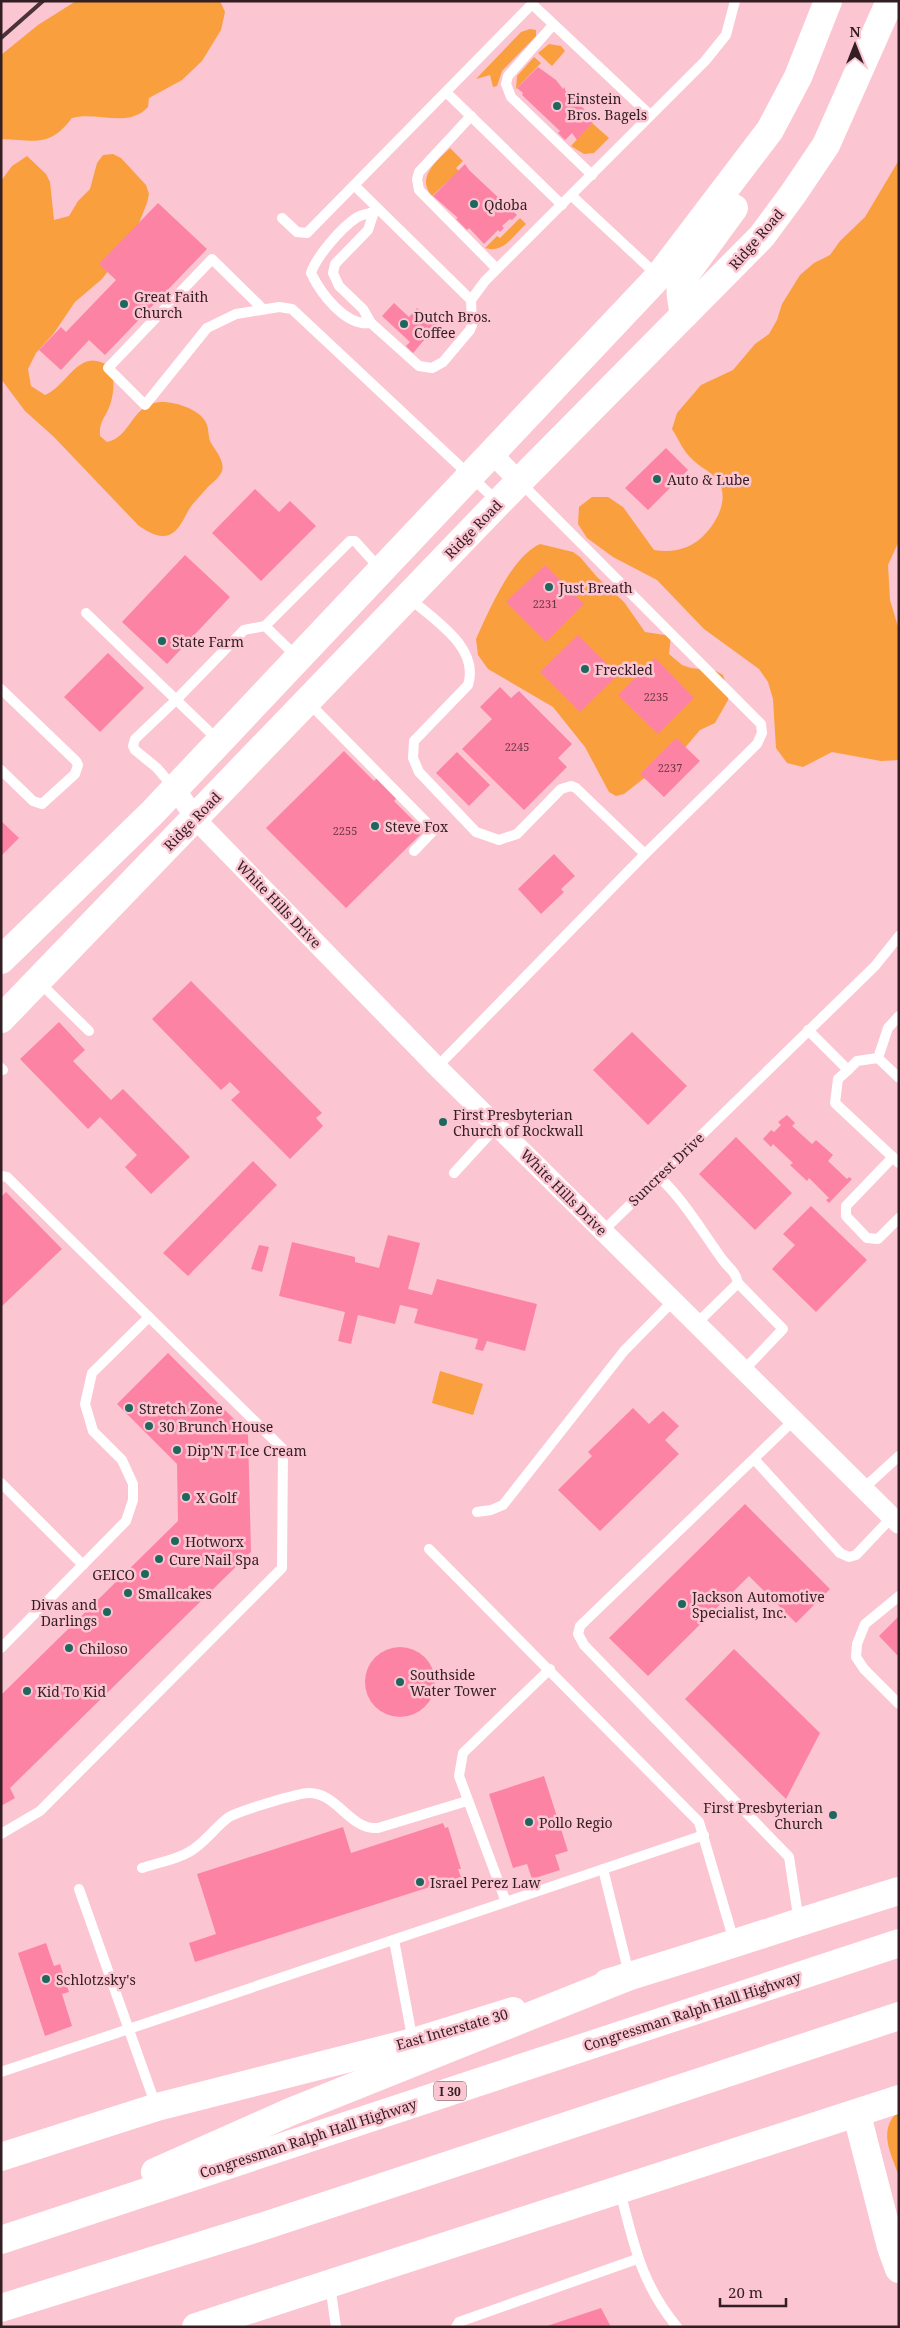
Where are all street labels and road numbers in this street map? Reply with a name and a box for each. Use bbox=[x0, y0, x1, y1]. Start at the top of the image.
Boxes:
street label: Ridge Road bbox=[724, 204, 788, 273]
street label: Ridge Road bbox=[440, 495, 506, 562]
street label: Ridge Road bbox=[159, 787, 225, 854]
street label: White Hills Drive bbox=[232, 856, 326, 952]
street label: Suncrest Drive bbox=[624, 1128, 708, 1210]
street label: White Hills Drive bbox=[517, 1145, 611, 1239]
street label: Congressman Ralph Hall Highway bbox=[581, 1967, 803, 2055]
street label: East Interstate 30 bbox=[394, 2004, 510, 2054]
road number: I 30 bbox=[434, 2082, 466, 2100]
street label: Congressman Ralph Hall Highway bbox=[197, 2094, 419, 2182]

